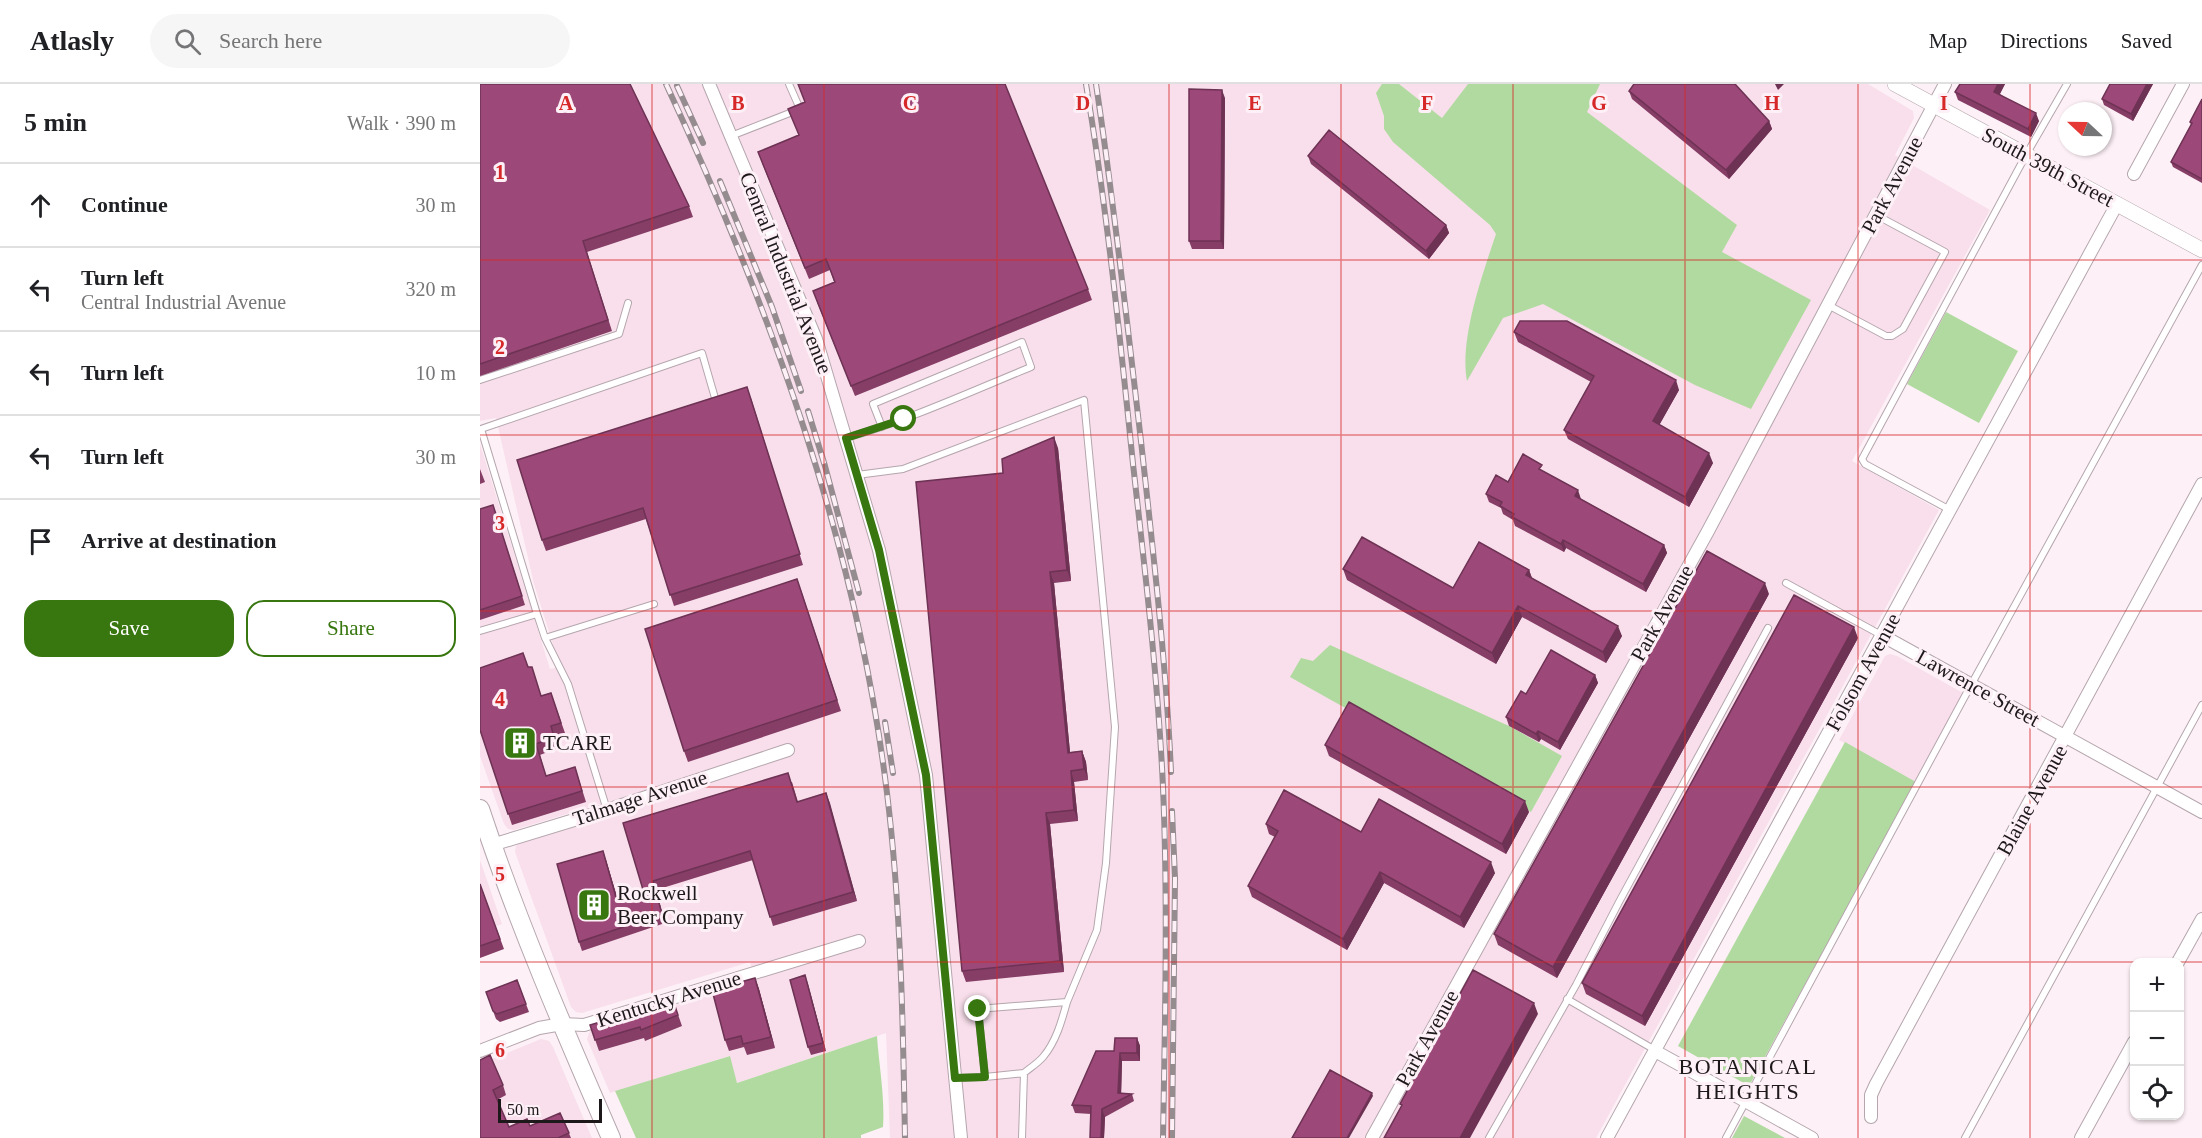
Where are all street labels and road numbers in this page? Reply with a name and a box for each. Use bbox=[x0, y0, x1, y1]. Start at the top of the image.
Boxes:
street label: South 39th Street bbox=[1978, 122, 2118, 212]
street label: Park Avenue bbox=[1856, 132, 1928, 238]
street label: Central Industrial Avenue bbox=[735, 169, 837, 377]
street label: Park Avenue bbox=[1626, 561, 1698, 665]
street label: Folsom Avenue bbox=[1821, 609, 1905, 735]
street label: Lawrence Street bbox=[1912, 644, 2044, 732]
street label: Blaine Avenue bbox=[1992, 741, 2072, 859]
street label: Talmage Avenue bbox=[570, 765, 710, 831]
street label: Kentucky Avenue bbox=[594, 966, 744, 1032]
street label: Park Avenue bbox=[1391, 986, 1463, 1090]

